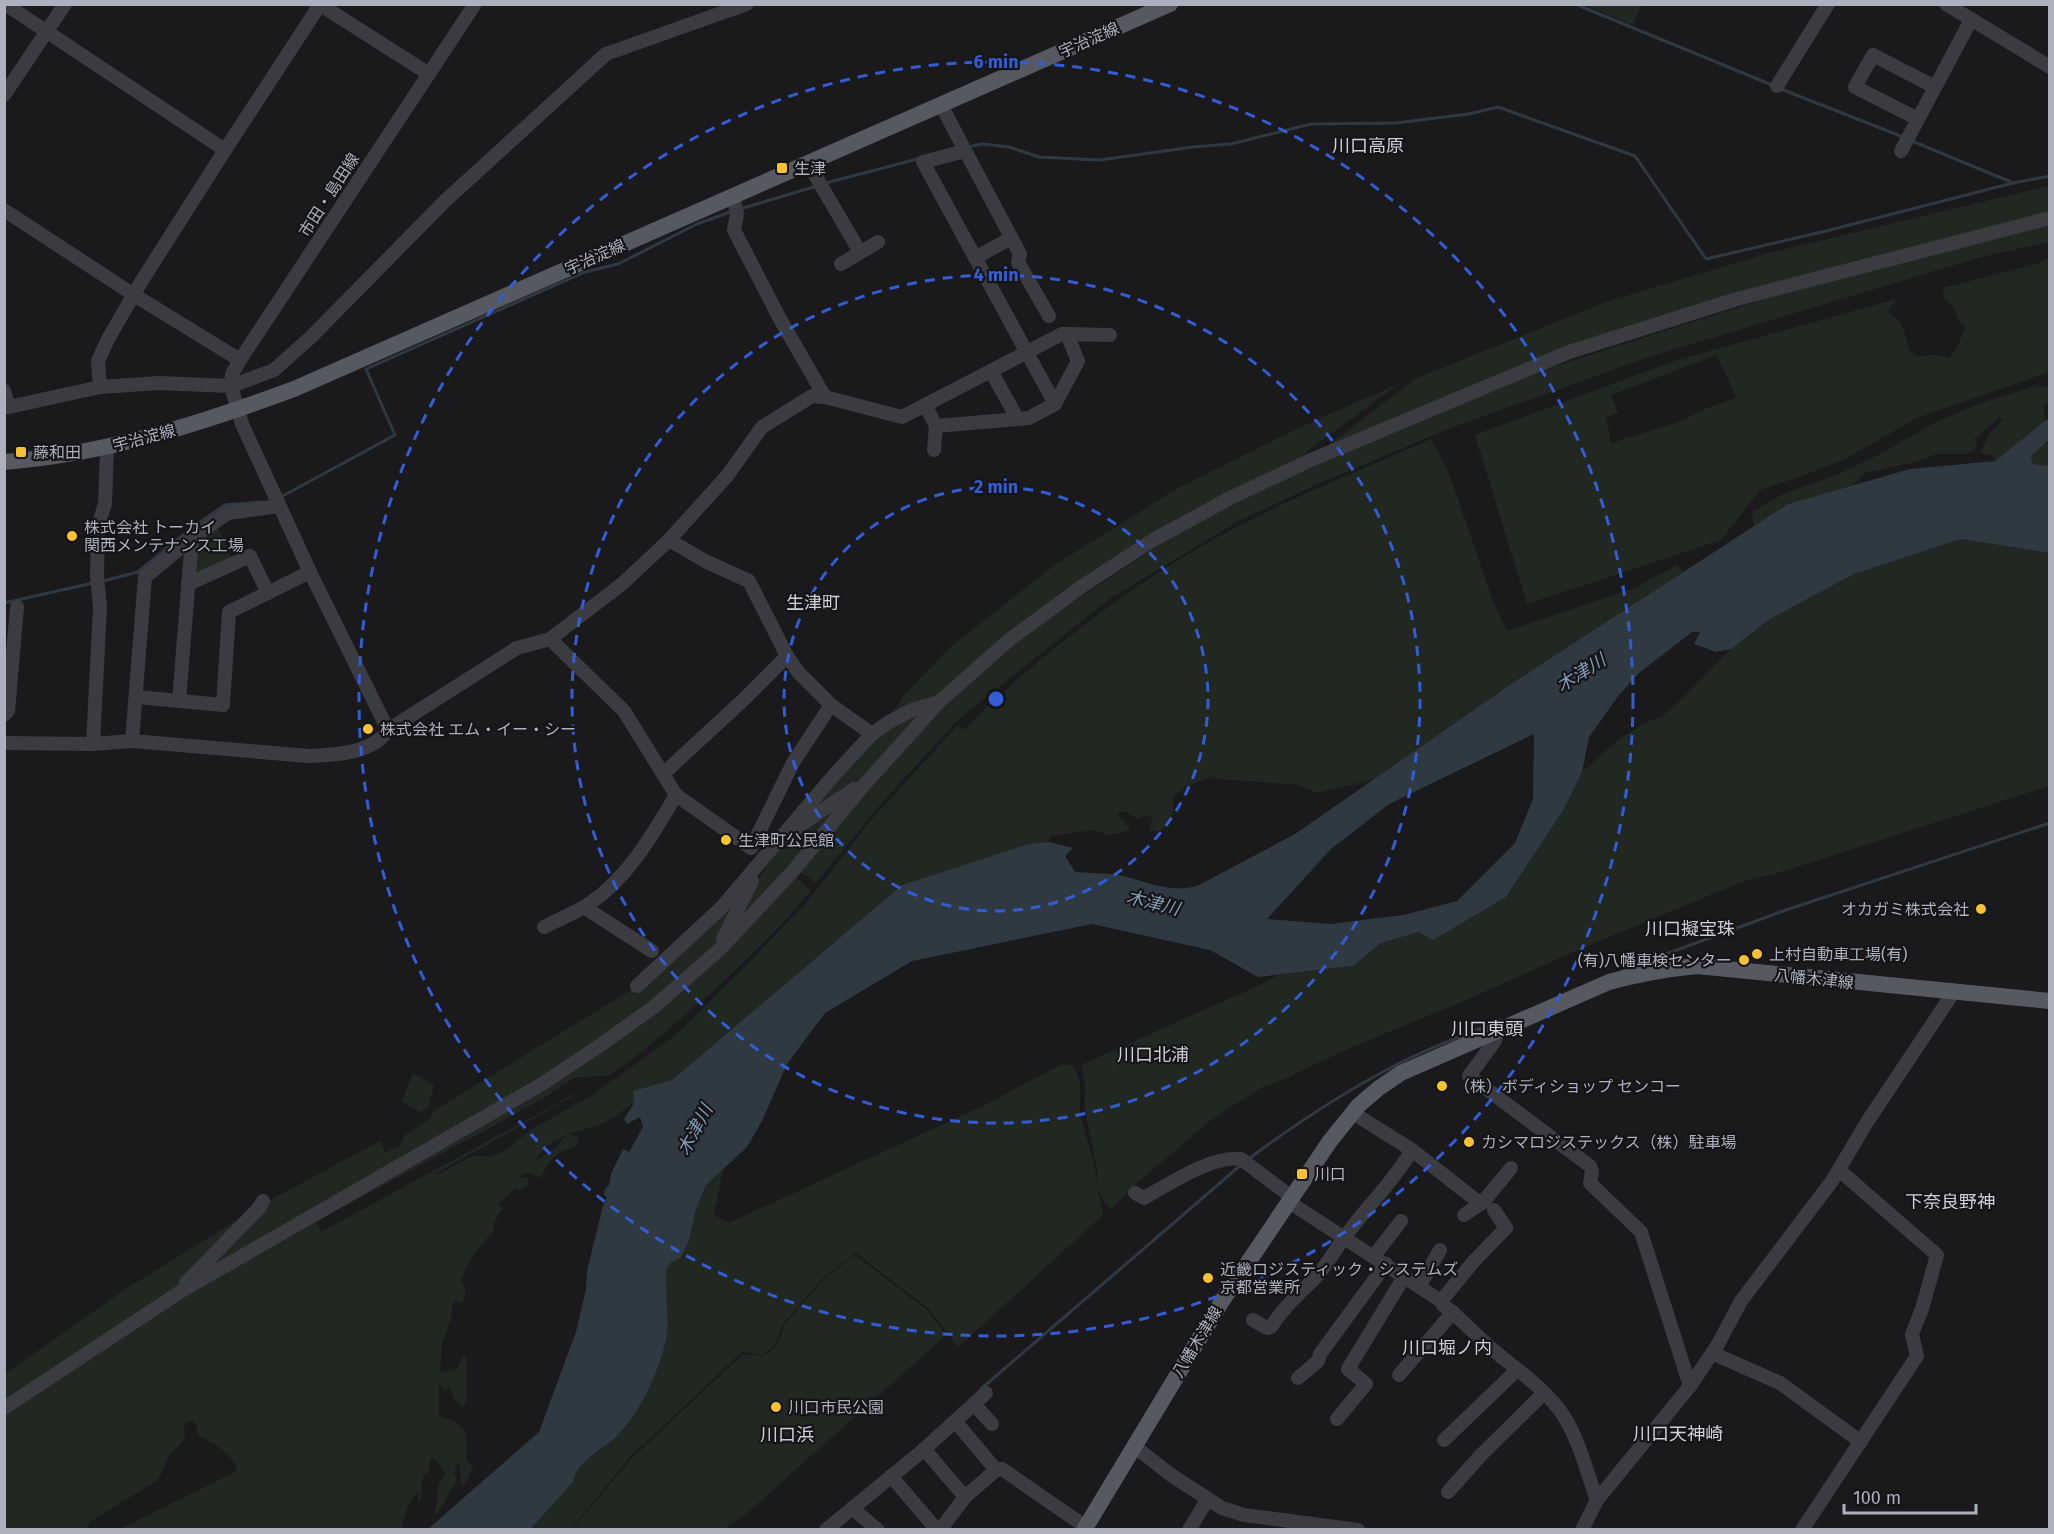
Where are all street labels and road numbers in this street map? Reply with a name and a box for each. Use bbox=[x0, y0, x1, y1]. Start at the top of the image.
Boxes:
street label: 宇治淀線 bbox=[1056, 18, 1122, 62]
street label: 市田・島田線 bbox=[295, 150, 363, 240]
street label: 宇治淀線 bbox=[562, 235, 628, 279]
street label: 宇治淀線 bbox=[111, 421, 177, 455]
street label: 八幡木津線 bbox=[1773, 965, 1855, 993]
street label: 八幡木津線 bbox=[1168, 1303, 1226, 1381]

